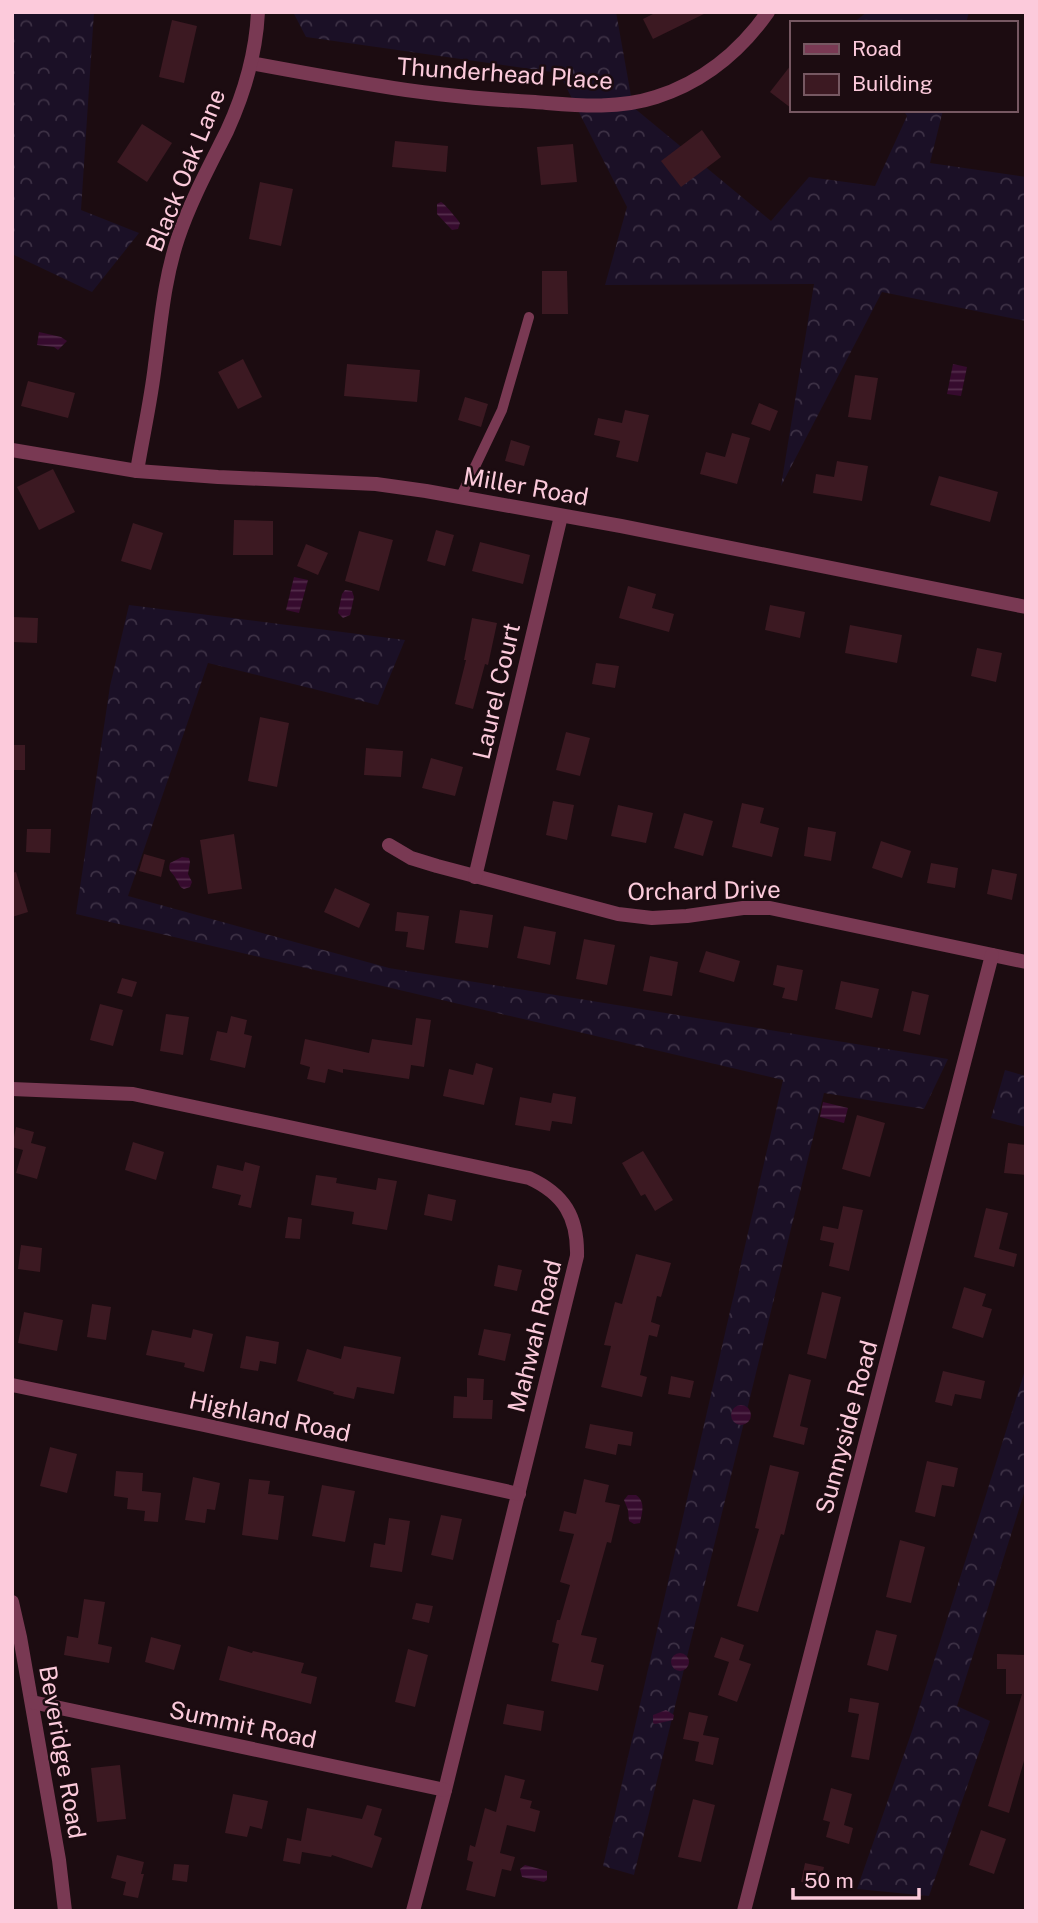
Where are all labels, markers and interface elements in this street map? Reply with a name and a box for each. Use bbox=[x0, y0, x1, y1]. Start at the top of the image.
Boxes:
legend bbox=[790, 21, 1017, 112]
text: Road bbox=[852, 36, 902, 61]
street label: Thunderhead Place bbox=[396, 51, 614, 95]
text: Building bbox=[852, 71, 933, 96]
street label: Black Oak Lane bbox=[140, 85, 230, 255]
street label: Miller Road bbox=[461, 461, 591, 511]
street label: Laurel Court bbox=[467, 620, 525, 762]
street label: Orchard Drive bbox=[627, 875, 781, 905]
street label: Mahwah Road bbox=[502, 1257, 566, 1415]
street label: Sunnyside Road bbox=[809, 1337, 883, 1517]
street label: Highland Road bbox=[187, 1385, 353, 1447]
street label: Beveridge Road bbox=[34, 1663, 92, 1841]
street label: Summit Road bbox=[167, 1695, 319, 1753]
scale bar bbox=[793, 1856, 919, 1900]
text: 50 m bbox=[804, 1868, 854, 1893]

